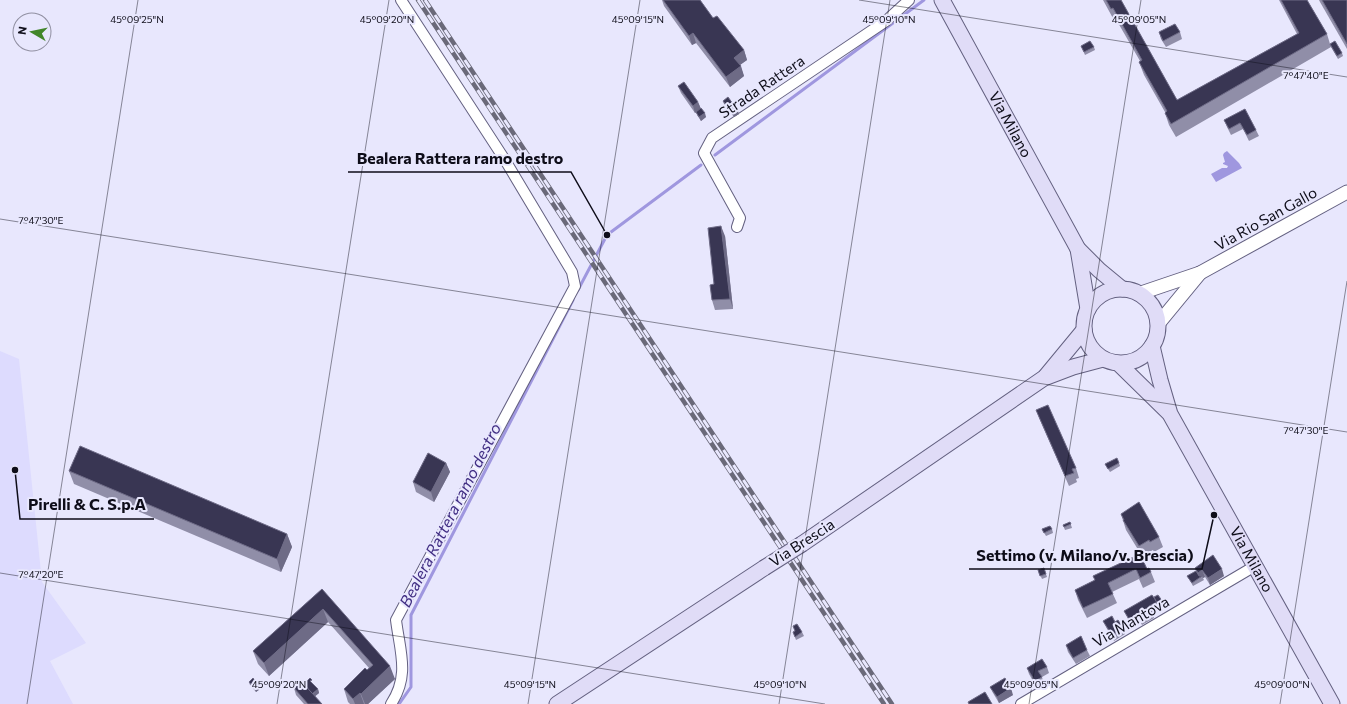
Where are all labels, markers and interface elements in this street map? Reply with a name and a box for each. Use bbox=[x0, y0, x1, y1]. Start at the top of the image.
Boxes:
north arrow bbox=[12, 12, 52, 52]
text: 45°09'25"N bbox=[110, 13, 164, 25]
text: 45°09'20"N bbox=[360, 13, 414, 25]
text: 45°09'15"N bbox=[612, 13, 664, 25]
text: 45°09'10"N bbox=[862, 13, 916, 25]
text: 45°09'05"N bbox=[1112, 13, 1166, 25]
text: N bbox=[15, 25, 29, 35]
street label: Strada Rattera bbox=[715, 51, 808, 121]
text: 7°47'40"E bbox=[1283, 69, 1329, 81]
street label: Via Milano bbox=[986, 88, 1036, 160]
callout: Bealera Rattera ramo destro bbox=[348, 144, 571, 172]
text: Bealera Rattera ramo destro bbox=[357, 148, 564, 167]
street label: Via Rio San Gallo bbox=[1211, 183, 1320, 254]
text: 7°47'30"E bbox=[18, 214, 64, 226]
water label: Bealera Rattera ramo destro bbox=[395, 420, 504, 610]
text: 7°47'30"E bbox=[1283, 424, 1329, 436]
callout: Pirelli & C. S.p.A bbox=[20, 491, 154, 519]
text: Pirelli & C. S.p.A bbox=[28, 494, 147, 513]
street label: Via Brescia bbox=[765, 514, 837, 570]
street label: Via Milano bbox=[1227, 523, 1278, 595]
callout: Settimo (v. Milano/v. Brescia) bbox=[969, 541, 1202, 569]
text: Settimo (v. Milano/v. Brescia) bbox=[976, 545, 1194, 564]
text: 7°47'20"E bbox=[19, 568, 63, 580]
street label: Via Mantova bbox=[1089, 592, 1172, 650]
text: 45°09'20"N bbox=[252, 678, 306, 690]
text: 45°09'15"N bbox=[504, 678, 556, 690]
text: 45°09'10"N bbox=[753, 678, 807, 690]
text: 45°09'05"N bbox=[1004, 678, 1058, 690]
text: 45°09'00"N bbox=[1254, 678, 1310, 690]

